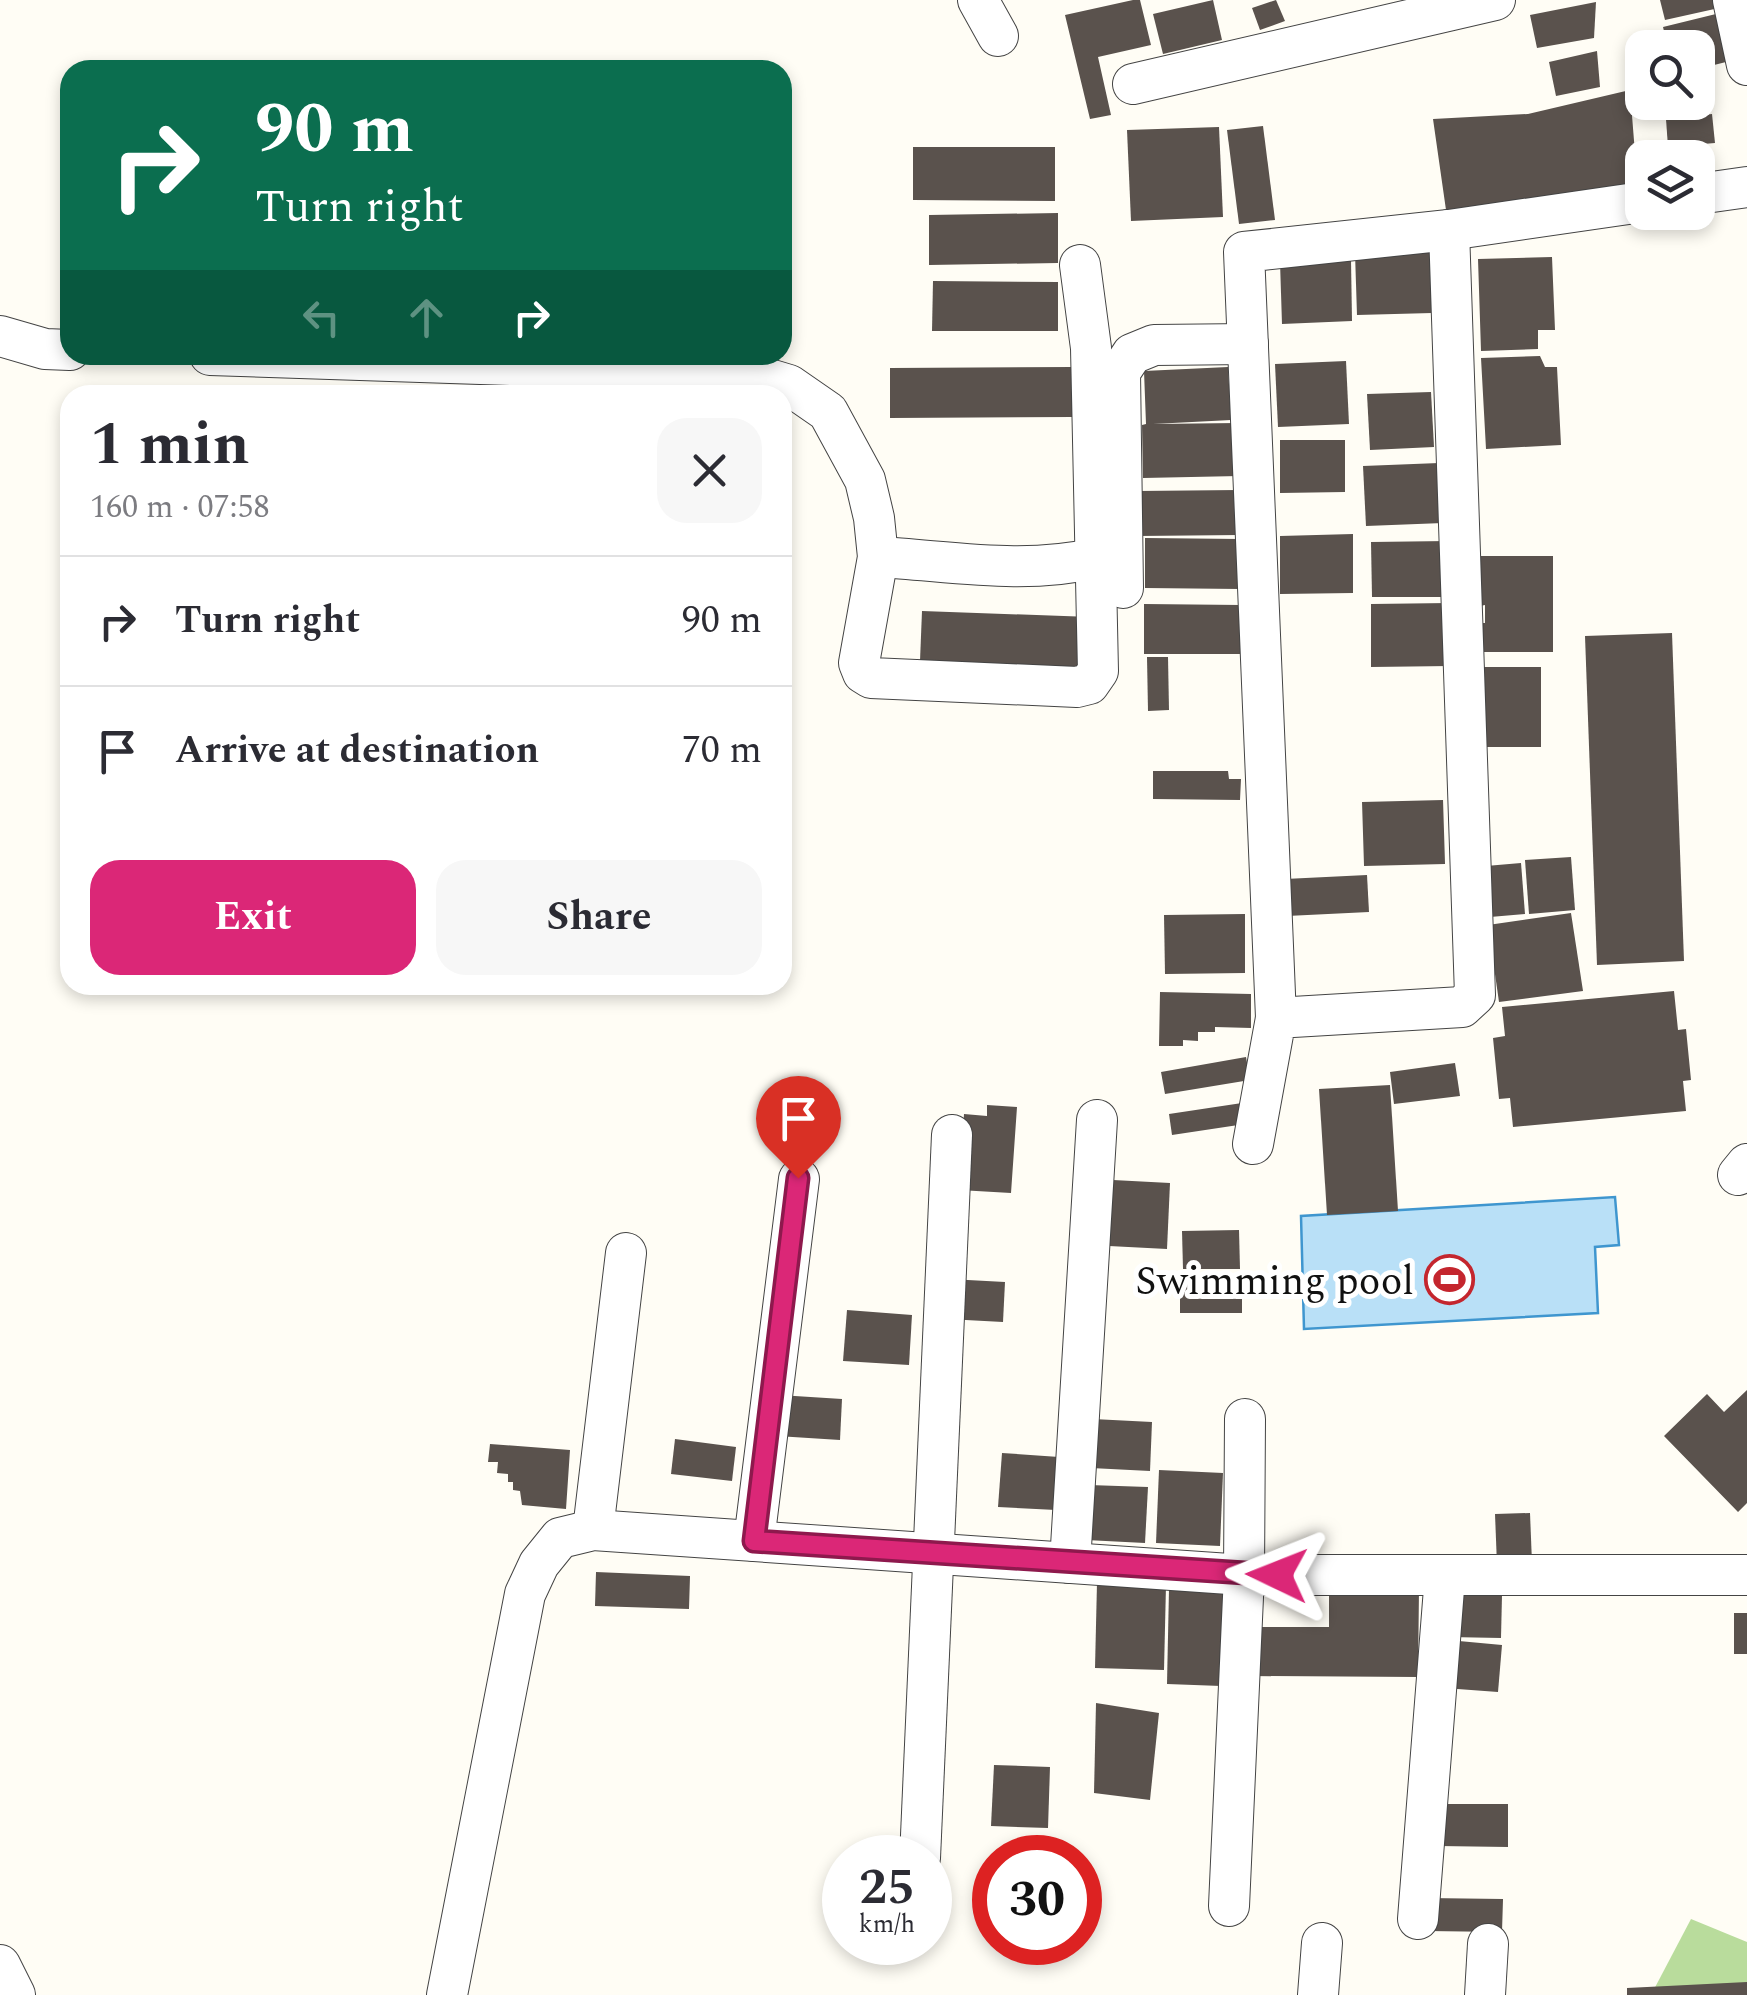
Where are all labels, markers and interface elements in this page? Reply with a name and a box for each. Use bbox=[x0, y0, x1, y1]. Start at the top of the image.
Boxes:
map controls bbox=[1625, 30, 1715, 230]
button: search bbox=[1625, 30, 1715, 120]
text: 90 m bbox=[255, 77, 414, 183]
icon: right bbox=[90, 100, 220, 230]
button: layers bbox=[1625, 140, 1715, 230]
text: Turn right bbox=[255, 173, 464, 242]
icon: left bbox=[294, 290, 349, 345]
icon: ahead bbox=[399, 290, 454, 345]
icon: right bbox=[504, 290, 559, 345]
text: 1 min bbox=[90, 399, 250, 491]
button: close bbox=[657, 418, 762, 523]
text: 160 m · 07:58 bbox=[90, 483, 270, 532]
text: Turn right bbox=[175, 592, 360, 650]
text: 90 m bbox=[682, 592, 762, 650]
icon: right bbox=[90, 594, 145, 649]
text: Arrive at destination bbox=[175, 722, 539, 780]
text: 70 m bbox=[682, 722, 762, 780]
icon: arrive bbox=[90, 724, 145, 779]
button: Exit bbox=[90, 860, 416, 975]
button: Share bbox=[436, 860, 762, 975]
pin bbox=[756, 1076, 841, 1179]
icon: arrive bbox=[771, 1091, 826, 1146]
place label: Swimming pool bbox=[1135, 1252, 1414, 1313]
sports icon: Swimming pool bbox=[1423, 1254, 1475, 1306]
position arrow bbox=[1225, 1523, 1329, 1627]
speed limit sign: 30 bbox=[972, 1835, 1102, 1965]
text: 25 bbox=[859, 1850, 915, 1926]
text: km/h bbox=[859, 1906, 915, 1944]

